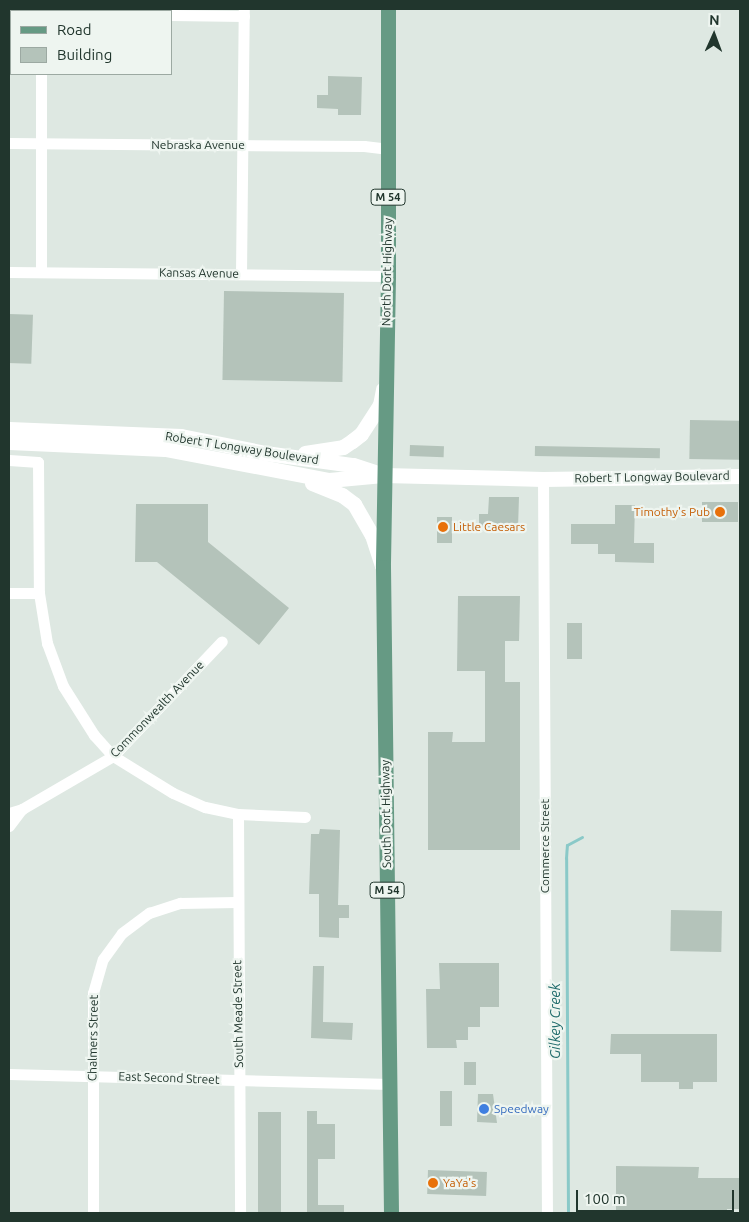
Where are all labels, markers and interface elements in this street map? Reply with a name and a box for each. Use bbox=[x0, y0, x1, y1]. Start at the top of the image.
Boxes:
legend bbox=[10, 10, 172, 75]
north arrow bbox=[689, 10, 739, 60]
text: N bbox=[709, 12, 720, 28]
text: Road bbox=[57, 21, 92, 38]
text: Building bbox=[57, 46, 112, 63]
street label: Nebraska Avenue bbox=[151, 138, 245, 152]
road number: M 54 bbox=[370, 188, 406, 206]
street label: North Dort Highway bbox=[379, 218, 395, 326]
street label: Kansas Avenue bbox=[159, 265, 239, 281]
street label: Robert T Longway Boulevard bbox=[164, 429, 320, 467]
street label: Robert T Longway Boulevard bbox=[574, 468, 730, 486]
place label: Timothy's Pub bbox=[634, 505, 710, 519]
marker: Timothy's Pub bbox=[714, 506, 726, 518]
place label: Little Caesars bbox=[453, 520, 525, 534]
marker: Little Caesars bbox=[437, 521, 449, 533]
street label: Commonwealth Avenue bbox=[107, 658, 207, 760]
street label: South Dort Highway bbox=[378, 760, 394, 868]
street label: Commerce Street bbox=[538, 799, 552, 893]
road number: M 54 bbox=[370, 882, 404, 898]
street label: South Meade Street bbox=[230, 960, 246, 1068]
water label: Gilkey Creek bbox=[547, 983, 563, 1059]
street label: Chalmers Street bbox=[85, 995, 101, 1081]
street label: East Second Street bbox=[118, 1069, 220, 1087]
place label: Speedway bbox=[494, 1102, 549, 1116]
marker: Speedway bbox=[478, 1103, 490, 1115]
place label: YaYa's bbox=[443, 1176, 476, 1190]
marker: YaYa's bbox=[427, 1177, 439, 1189]
scale bar bbox=[579, 1180, 736, 1212]
text: 100 m bbox=[584, 1190, 626, 1207]

